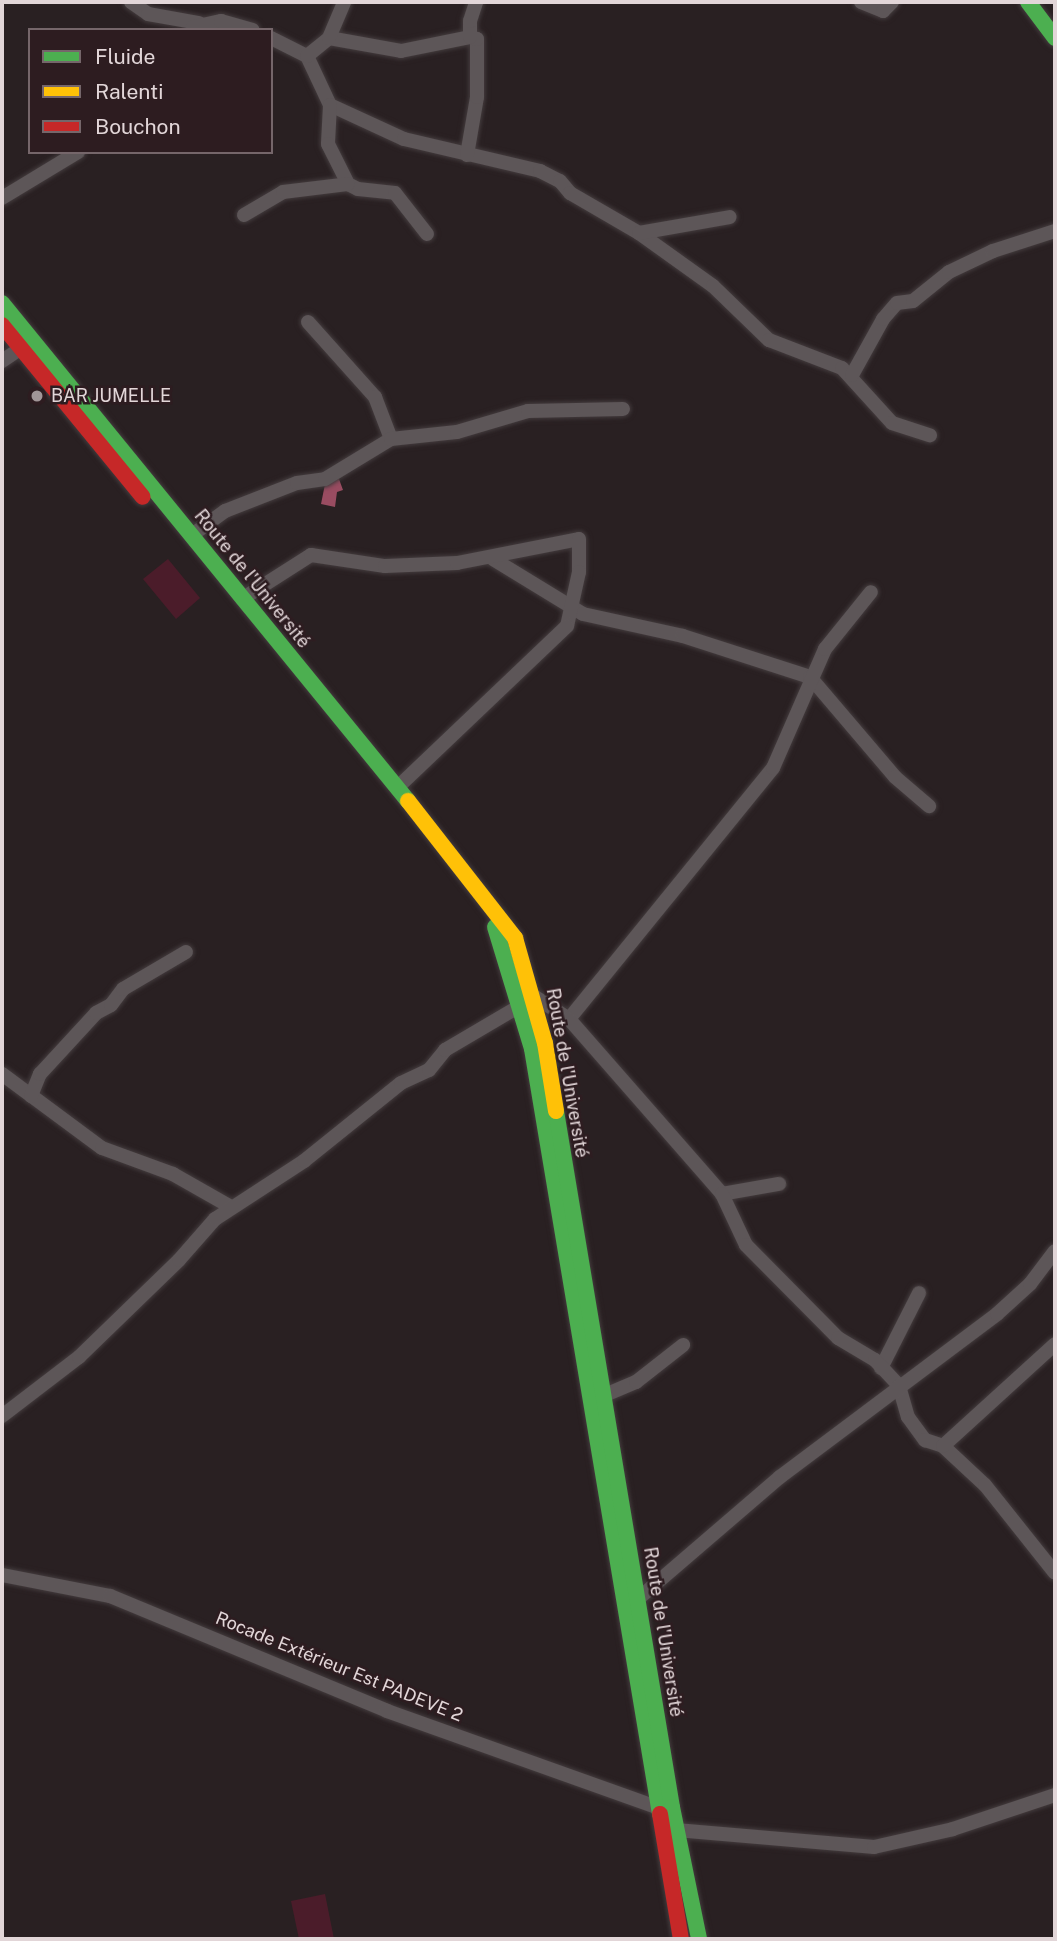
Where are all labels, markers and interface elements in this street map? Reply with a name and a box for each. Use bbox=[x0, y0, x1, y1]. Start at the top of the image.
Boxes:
legend bbox=[28, 28, 273, 154]
text: Fluide bbox=[95, 44, 155, 69]
text: Ralenti bbox=[95, 79, 163, 104]
text: Bouchon bbox=[95, 114, 181, 139]
place label: BAR JUMELLE bbox=[51, 385, 171, 407]
marker: BAR JUMELLE bbox=[29, 388, 45, 404]
street label: Route de l'Université bbox=[189, 505, 315, 653]
street label: Route de l'Université bbox=[541, 986, 593, 1160]
street label: Route de l'Université bbox=[639, 1545, 687, 1719]
street label: Rocade Extérieur Est PADEVE 2 bbox=[212, 1607, 466, 1727]

